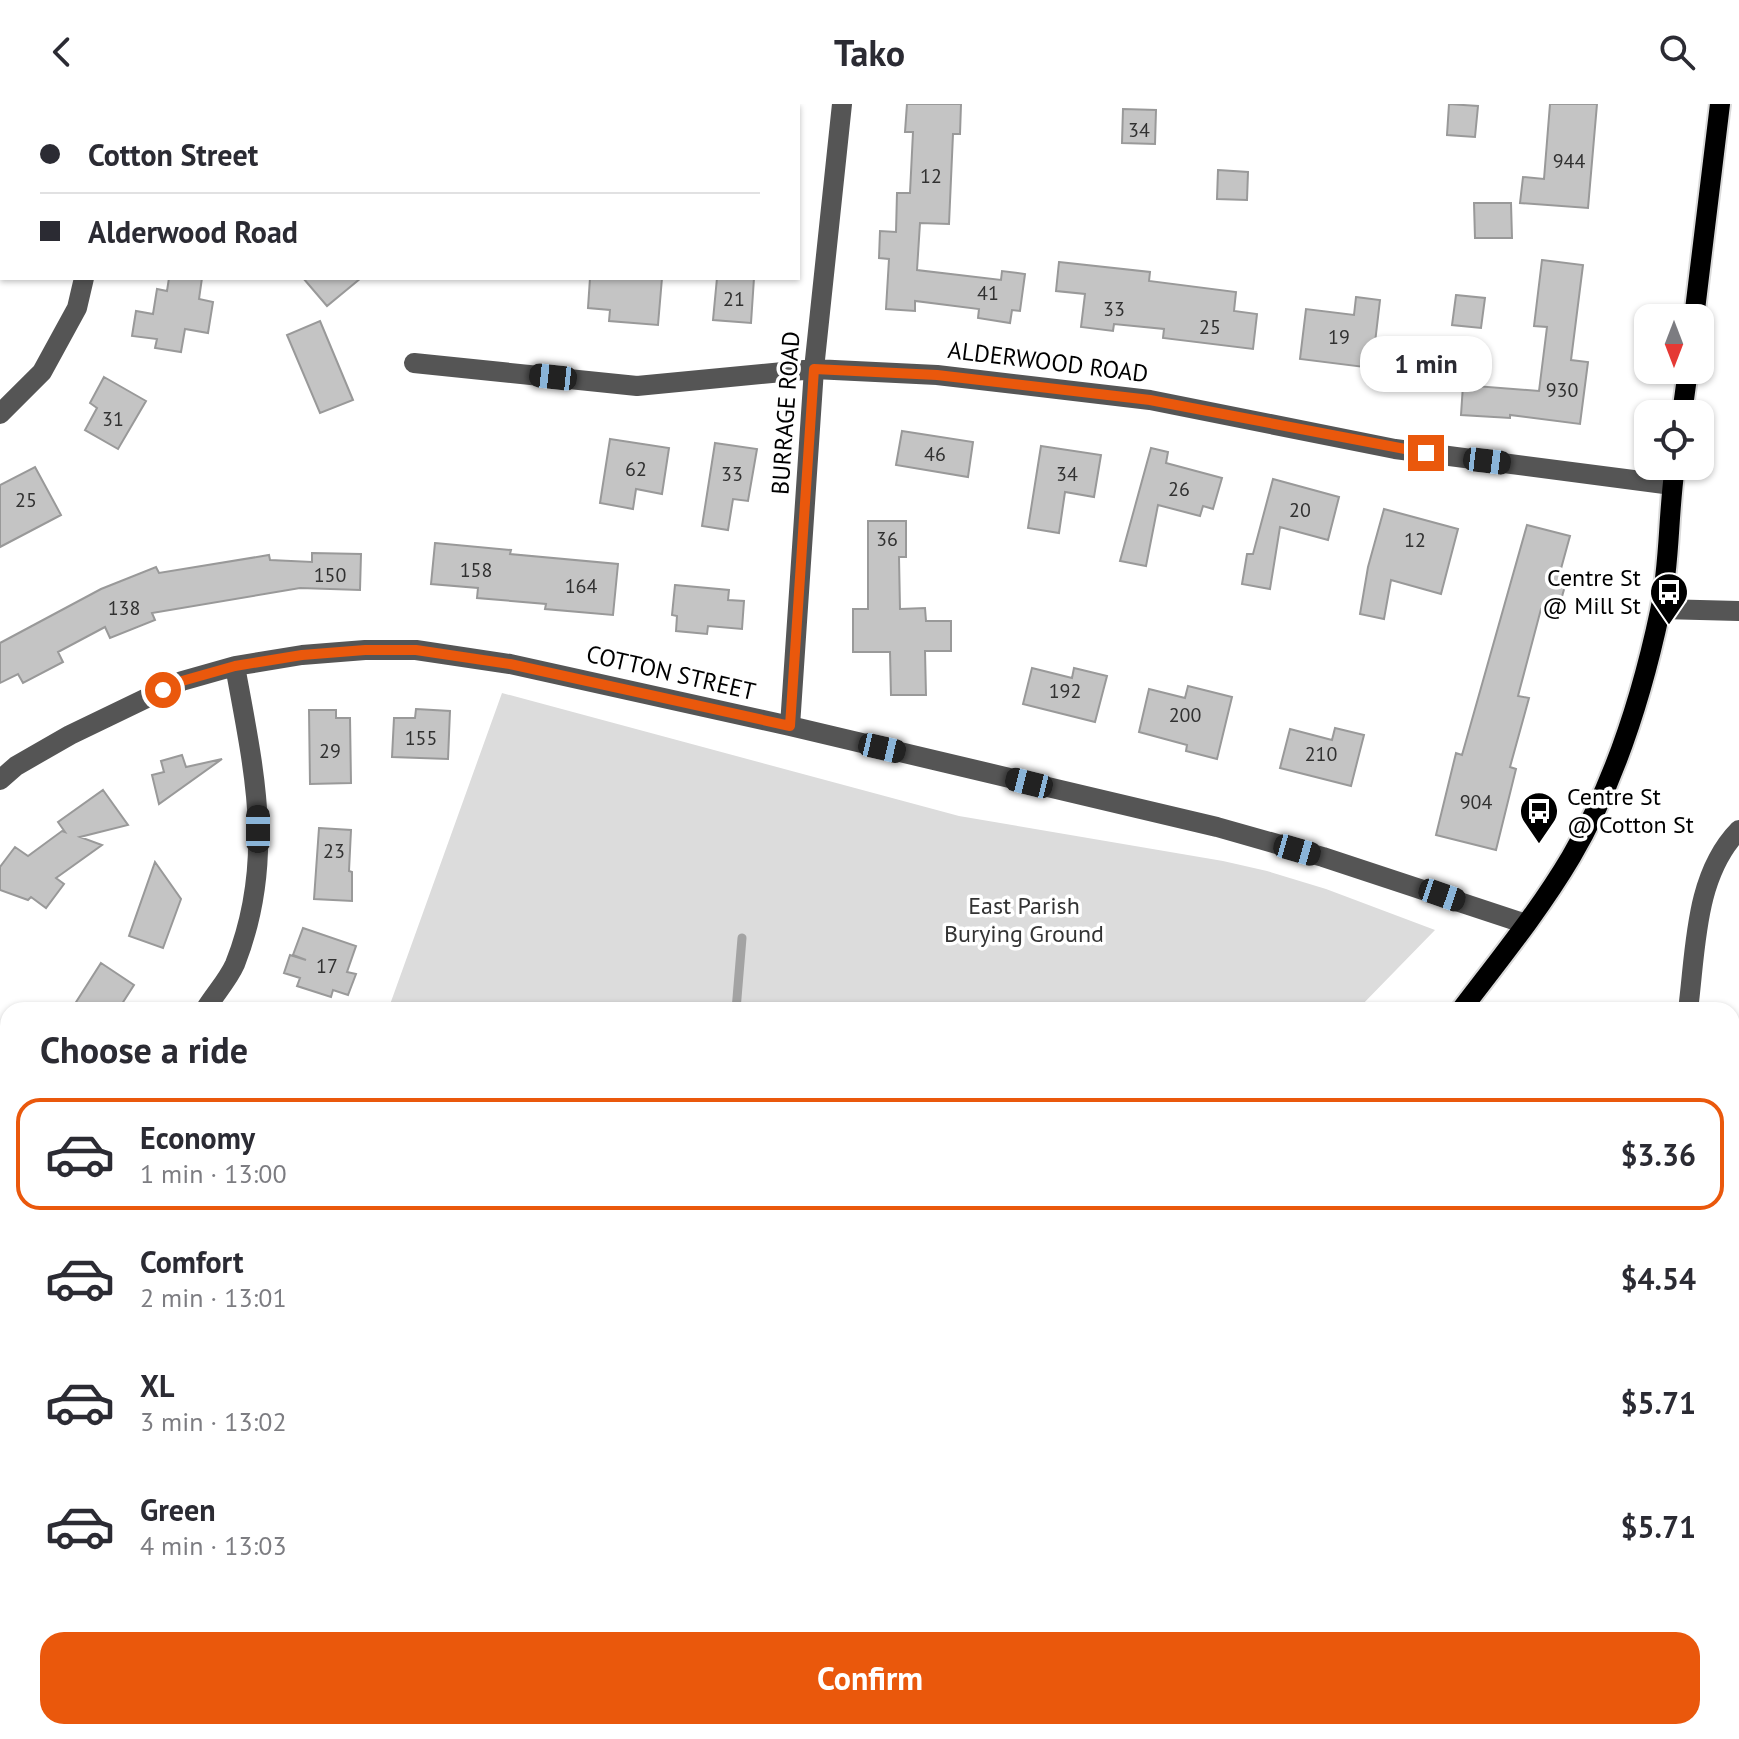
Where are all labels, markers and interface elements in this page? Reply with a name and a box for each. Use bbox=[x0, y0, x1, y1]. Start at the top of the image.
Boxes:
text: Tako bbox=[834, 29, 905, 76]
icon: back bbox=[40, 30, 84, 74]
icon: search bbox=[1655, 30, 1699, 74]
house number: 34 bbox=[1128, 117, 1150, 143]
text: Cotton Street bbox=[88, 135, 258, 174]
house number: 944 bbox=[1553, 148, 1585, 174]
house number: 12 bbox=[920, 163, 942, 189]
text: Alderwood Road bbox=[88, 212, 298, 251]
house number: 41 bbox=[977, 280, 999, 306]
house number: 21 bbox=[723, 286, 745, 312]
house number: 33 bbox=[1103, 296, 1125, 322]
north arrow bbox=[1634, 304, 1714, 384]
map controls bbox=[1634, 304, 1714, 480]
house number: 25 bbox=[1199, 314, 1221, 340]
house number: 19 bbox=[1328, 324, 1350, 350]
street label: BURRAGE ROAD bbox=[764, 330, 807, 496]
street label: ALDERWOOD ROAD bbox=[946, 334, 1150, 389]
callout: 1 min bbox=[1360, 337, 1492, 393]
text: 1 min bbox=[1394, 347, 1458, 380]
car bbox=[528, 363, 578, 391]
house number: 930 bbox=[1546, 377, 1578, 403]
button: locate bbox=[1634, 400, 1714, 480]
house number: 31 bbox=[102, 406, 124, 432]
route end bbox=[1408, 435, 1444, 471]
house number: 46 bbox=[924, 441, 946, 467]
car bbox=[1462, 446, 1512, 476]
house number: 62 bbox=[625, 456, 647, 482]
house number: 33 bbox=[721, 461, 743, 487]
house number: 34 bbox=[1056, 461, 1078, 487]
house number: 26 bbox=[1168, 476, 1190, 502]
house number: 25 bbox=[15, 487, 37, 513]
house number: 20 bbox=[1289, 497, 1311, 523]
house number: 36 bbox=[876, 526, 898, 552]
house number: 12 bbox=[1404, 527, 1426, 553]
house number: 158 bbox=[460, 557, 492, 583]
house number: 150 bbox=[314, 562, 346, 588]
place label: Centre St @ Mill St bbox=[1542, 562, 1641, 621]
bus stop icon: Centre St @ Mill St bbox=[1648, 571, 1690, 626]
house number: 164 bbox=[565, 573, 597, 599]
house number: 138 bbox=[108, 595, 140, 621]
street label: COTTON STREET bbox=[583, 638, 759, 707]
route start bbox=[145, 672, 181, 708]
house number: 192 bbox=[1049, 678, 1081, 704]
house number: 200 bbox=[1169, 702, 1201, 728]
house number: 155 bbox=[405, 725, 437, 751]
car bbox=[856, 731, 908, 765]
house number: 29 bbox=[319, 738, 341, 764]
house number: 210 bbox=[1305, 741, 1337, 767]
car bbox=[1003, 766, 1055, 800]
place label: Centre St @ Cotton St bbox=[1567, 781, 1694, 840]
house number: 904 bbox=[1460, 789, 1492, 815]
bus stop icon: Centre St @ Cotton St bbox=[1518, 790, 1560, 845]
car bbox=[246, 805, 270, 853]
car bbox=[1271, 832, 1323, 868]
house number: 23 bbox=[323, 838, 345, 864]
car bbox=[1415, 876, 1469, 914]
park label: East Parish Burying Ground bbox=[944, 890, 1104, 949]
house number: 17 bbox=[316, 953, 338, 979]
text: Choose a ride bbox=[40, 1026, 248, 1073]
icon: car bbox=[44, 1118, 116, 1190]
text: Economy bbox=[140, 1118, 255, 1157]
text: $3.36 bbox=[1621, 1135, 1696, 1174]
text: 1 min · 13:00 bbox=[140, 1157, 287, 1190]
icon: car bbox=[44, 1242, 116, 1314]
text: Comfort bbox=[140, 1242, 243, 1281]
text: $4.54 bbox=[1621, 1259, 1696, 1298]
text: 2 min · 13:01 bbox=[140, 1281, 287, 1314]
icon: car bbox=[44, 1366, 116, 1438]
text: XL bbox=[140, 1366, 174, 1405]
text: $5.71 bbox=[1621, 1383, 1696, 1422]
text: 3 min · 13:02 bbox=[140, 1405, 287, 1438]
icon: car bbox=[44, 1490, 116, 1562]
text: Green bbox=[140, 1490, 215, 1529]
text: $5.71 bbox=[1621, 1507, 1696, 1546]
text: 4 min · 13:03 bbox=[140, 1529, 287, 1562]
button: Confirm bbox=[40, 1632, 1700, 1724]

